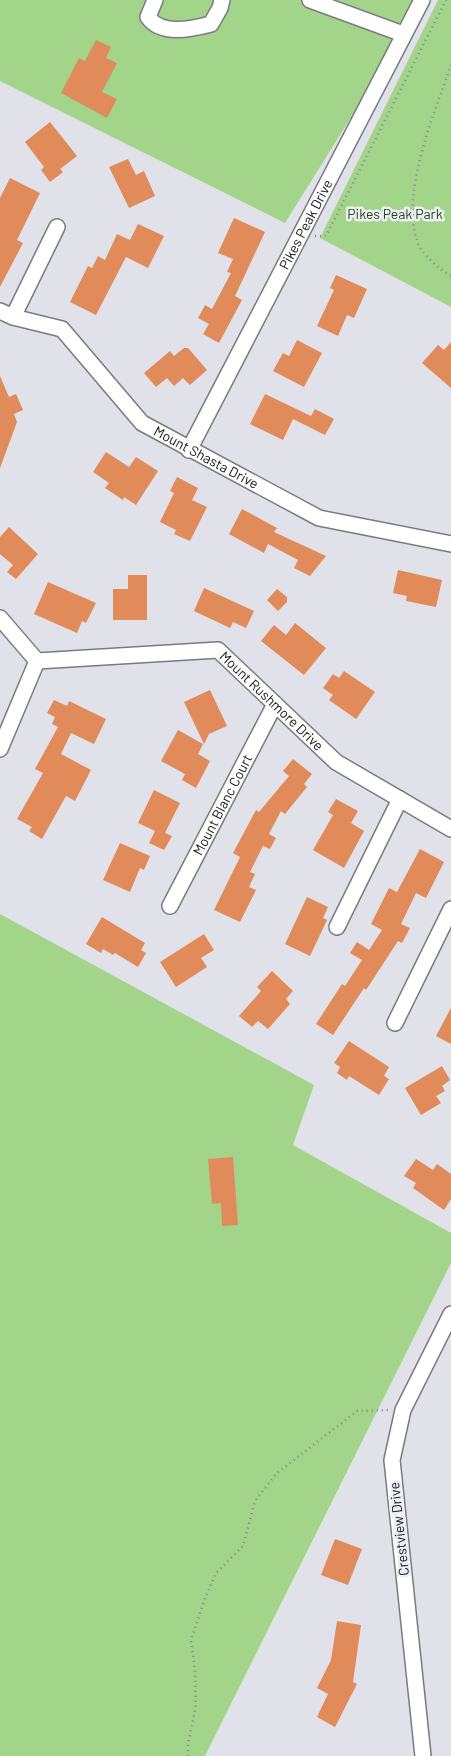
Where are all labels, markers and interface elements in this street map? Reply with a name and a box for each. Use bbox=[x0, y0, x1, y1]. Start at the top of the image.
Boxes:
street label: Pikes Peak Drive bbox=[275, 176, 336, 272]
park label: Pikes Peak Park bbox=[347, 205, 443, 222]
street label: Mount Shasta Drive bbox=[151, 422, 262, 492]
street label: Mount Rushmore Drive bbox=[217, 647, 327, 754]
street label: Mount Blanc Court bbox=[189, 751, 255, 858]
street label: Crestview Drive bbox=[385, 1481, 412, 1577]

